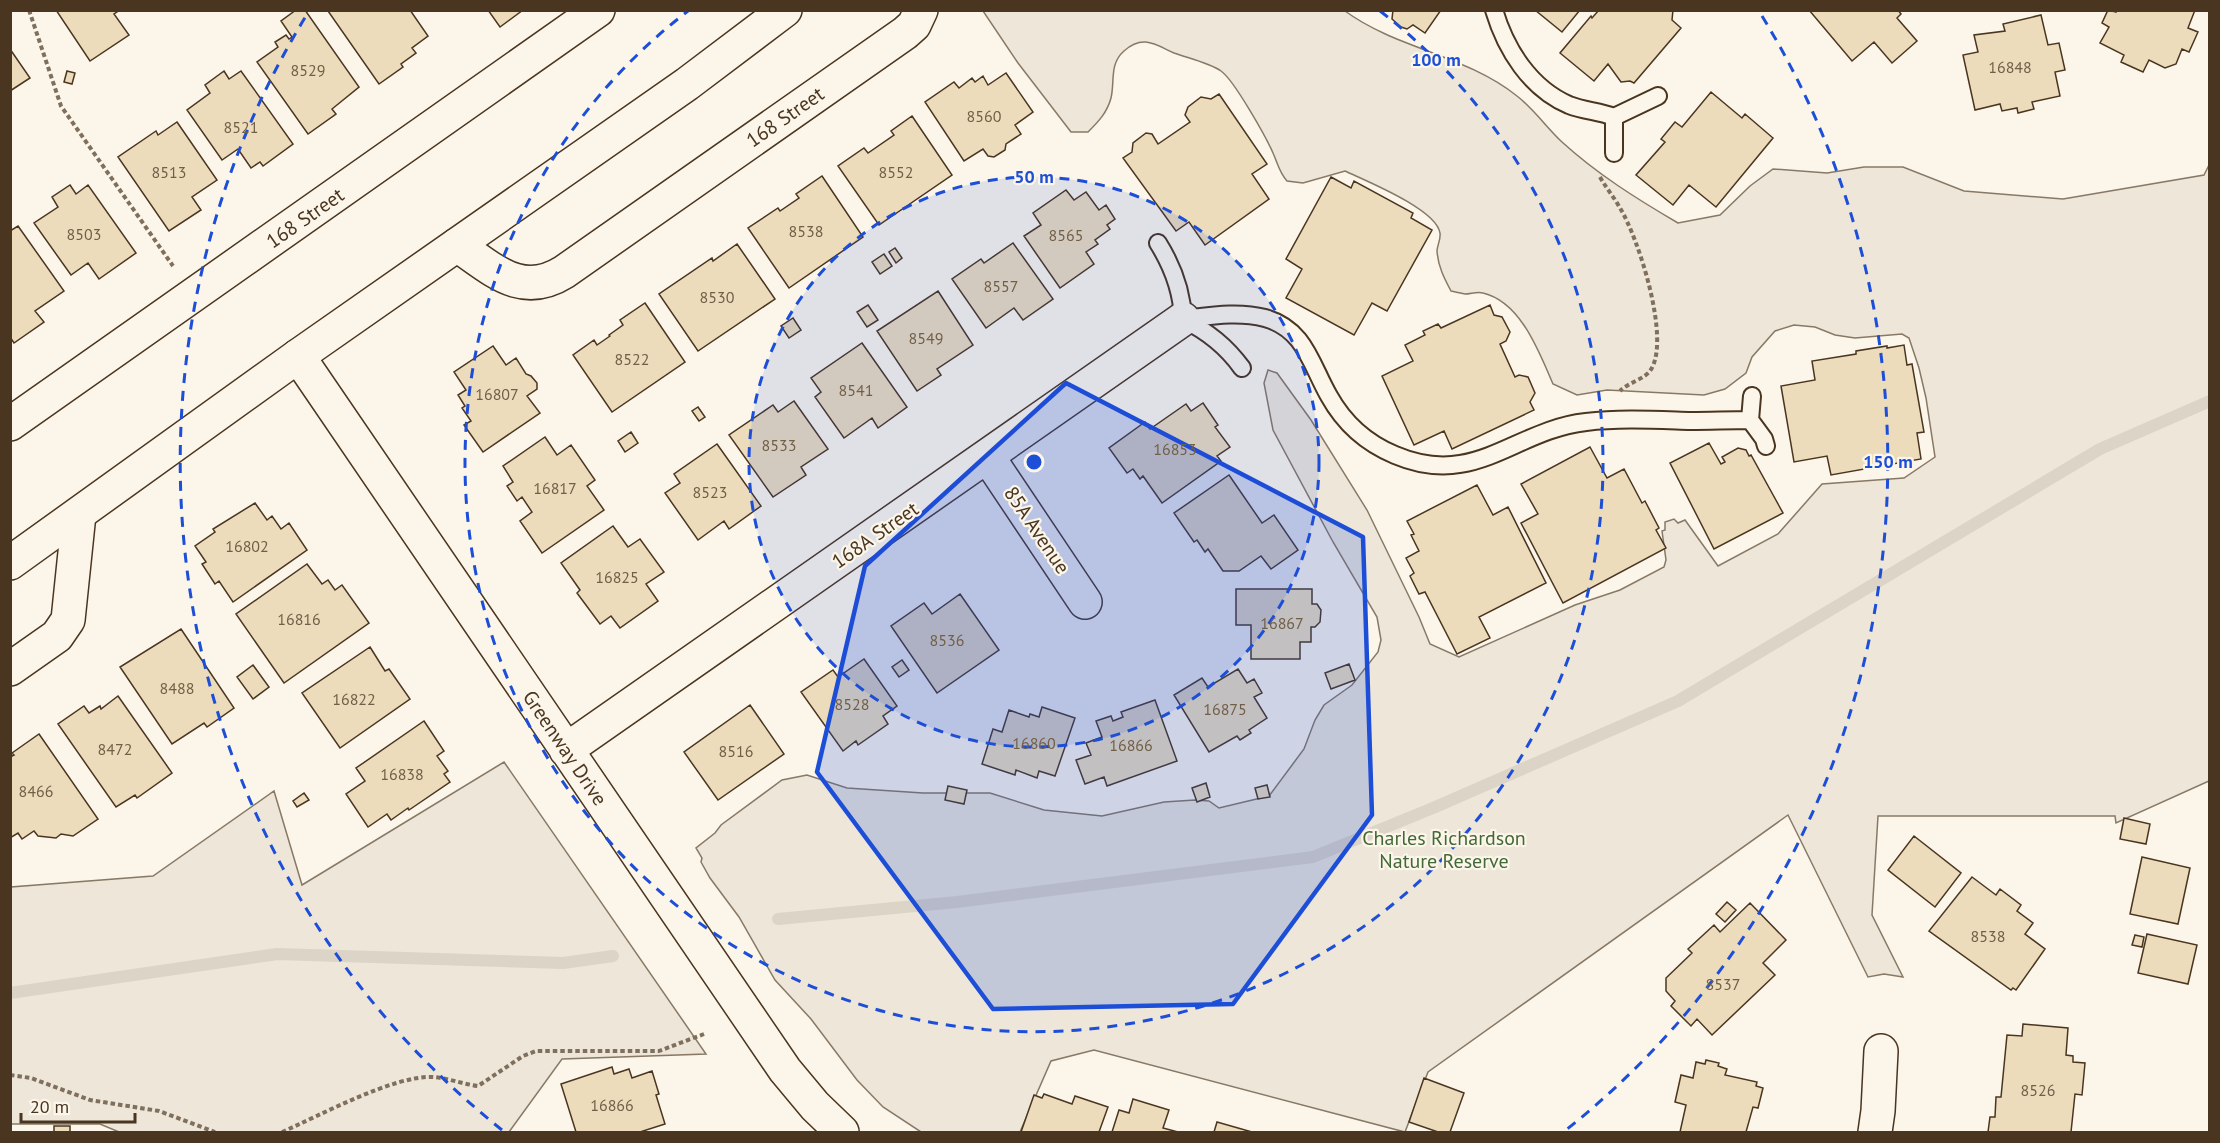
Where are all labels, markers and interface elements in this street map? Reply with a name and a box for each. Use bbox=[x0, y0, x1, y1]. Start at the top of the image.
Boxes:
text: 100 m bbox=[1411, 48, 1461, 71]
house number: 16848 bbox=[1988, 57, 2032, 77]
house number: 8529 bbox=[291, 60, 325, 80]
street label: 168 Street bbox=[741, 81, 829, 153]
house number: 8560 bbox=[967, 106, 1002, 126]
house number: 8521 bbox=[224, 117, 258, 137]
house number: 8513 bbox=[152, 162, 186, 182]
house number: 8552 bbox=[879, 162, 913, 182]
text: 50 m bbox=[1014, 165, 1054, 188]
street label: 168 Street bbox=[261, 182, 349, 254]
house number: 8538 bbox=[789, 221, 823, 241]
house number: 8503 bbox=[67, 224, 101, 244]
house number: 8565 bbox=[1049, 225, 1083, 245]
house number: 8557 bbox=[984, 276, 1018, 296]
house number: 8530 bbox=[700, 287, 735, 307]
house number: 8549 bbox=[909, 328, 943, 348]
house number: 8522 bbox=[615, 349, 649, 369]
house number: 8541 bbox=[839, 380, 873, 400]
house number: 16807 bbox=[475, 384, 519, 404]
house number: 8533 bbox=[762, 435, 796, 455]
house number: 16853 bbox=[1153, 439, 1197, 459]
text: 150 m bbox=[1863, 450, 1913, 473]
centre of rings bbox=[1024, 452, 1044, 472]
house number: 16817 bbox=[533, 478, 577, 498]
street label: 85A Avenue bbox=[998, 481, 1076, 579]
house number: 8523 bbox=[693, 482, 727, 502]
street label: 168A Street bbox=[827, 496, 924, 574]
house number: 16802 bbox=[225, 536, 269, 556]
house number: 16825 bbox=[595, 567, 639, 587]
house number: 16816 bbox=[277, 609, 321, 629]
house number: 16867 bbox=[1260, 613, 1304, 633]
house number: 8536 bbox=[930, 630, 964, 650]
house number: 8488 bbox=[160, 678, 194, 698]
street label: Greenway Drive bbox=[517, 685, 613, 811]
house number: 16822 bbox=[332, 689, 376, 709]
house number: 8528 bbox=[835, 694, 869, 714]
house number: 16875 bbox=[1203, 699, 1247, 719]
house number: 16860 bbox=[1012, 733, 1056, 753]
house number: 16866 bbox=[1109, 735, 1153, 755]
house number: 8472 bbox=[98, 739, 132, 759]
house number: 8516 bbox=[719, 741, 753, 761]
house number: 16838 bbox=[380, 764, 424, 784]
house number: 8466 bbox=[19, 781, 53, 801]
park label: Charles Richardson Nature Reserve bbox=[1362, 825, 1526, 874]
house number: 8538 bbox=[1971, 926, 2005, 946]
house number: 8537 bbox=[1706, 974, 1740, 994]
house number: 8526 bbox=[2021, 1080, 2055, 1100]
scale bar bbox=[21, 1086, 135, 1124]
text: 20 m bbox=[30, 1095, 69, 1118]
house number: 16866 bbox=[590, 1095, 634, 1115]

